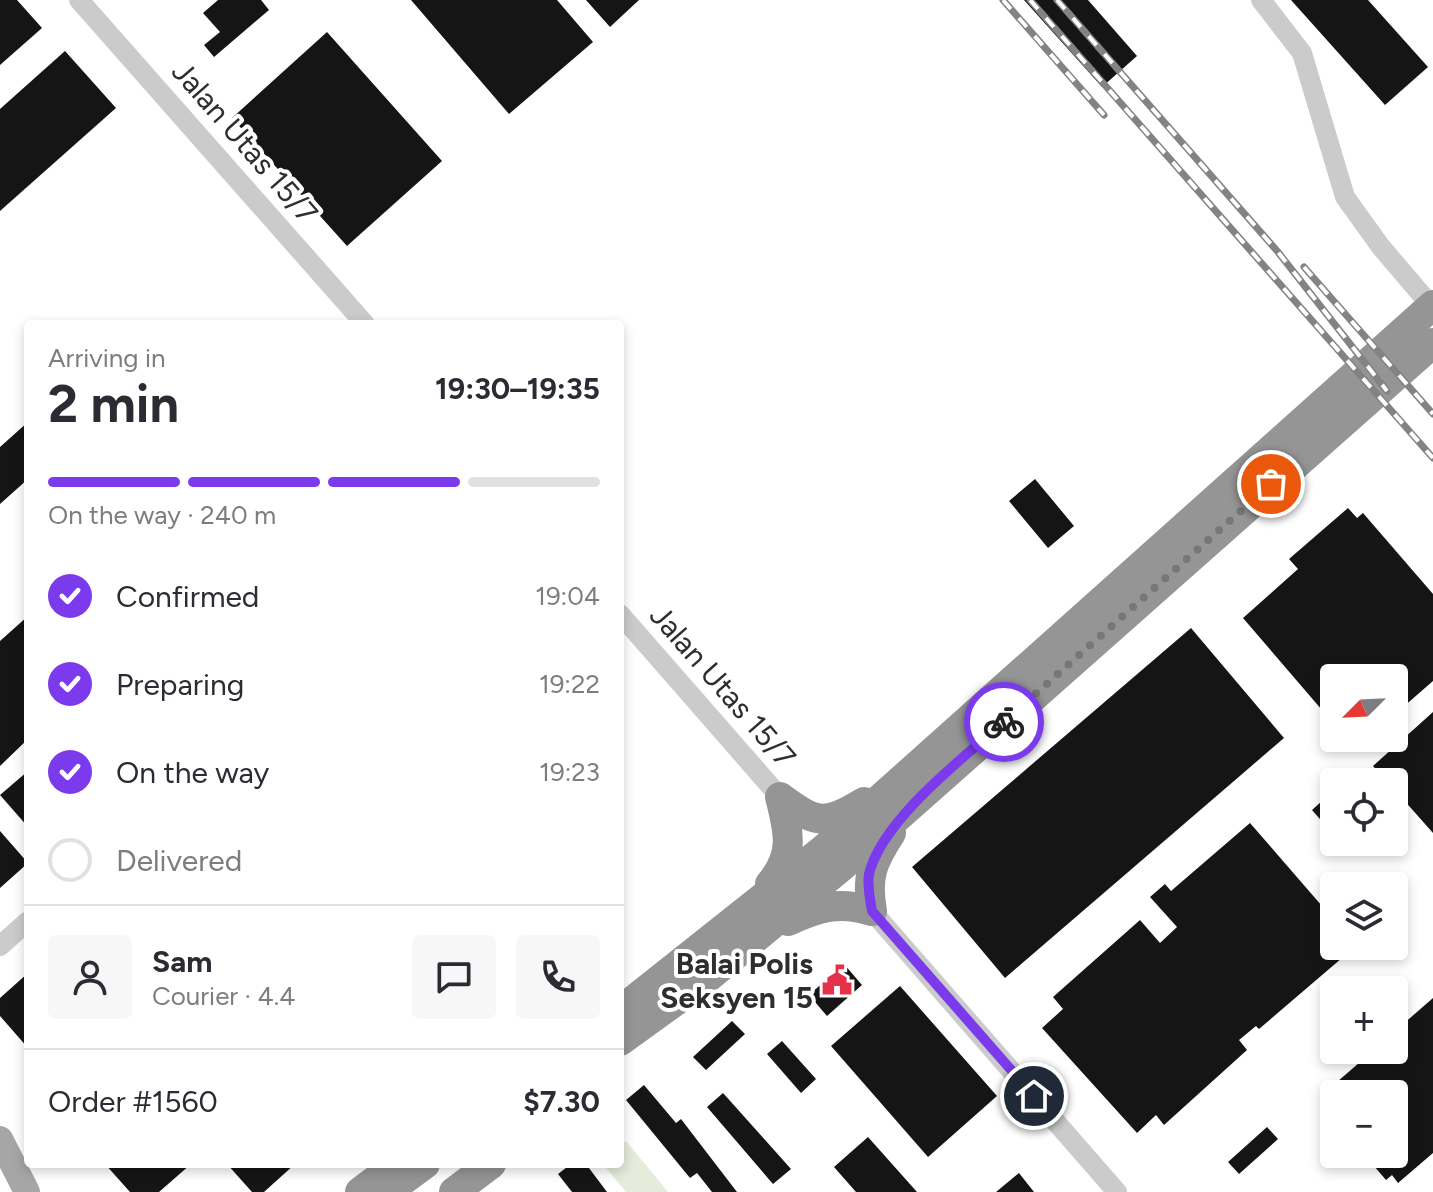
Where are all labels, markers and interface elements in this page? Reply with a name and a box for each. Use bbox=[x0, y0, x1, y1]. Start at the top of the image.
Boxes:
street label: Jalan Utas 15/7 bbox=[164, 53, 326, 231]
text: Arriving in bbox=[48, 342, 166, 374]
text: 19:30–19:35 bbox=[435, 370, 600, 407]
text: 2 min bbox=[48, 373, 179, 435]
pin bbox=[1237, 450, 1305, 518]
icon: bag bbox=[1249, 462, 1293, 506]
text: On the way · 240 m bbox=[48, 499, 276, 531]
icon: check bbox=[48, 574, 92, 618]
text: Confirmed bbox=[116, 578, 259, 615]
text: 19:04 bbox=[535, 580, 600, 612]
street label: Jalan Utas 15/7 bbox=[642, 597, 804, 775]
icon: check bbox=[48, 662, 92, 706]
north arrow bbox=[1320, 664, 1408, 752]
map controls bbox=[1320, 664, 1408, 1168]
text: Preparing bbox=[116, 666, 244, 703]
text: 19:22 bbox=[539, 668, 600, 700]
courier bbox=[964, 682, 1044, 762]
icon: bike bbox=[982, 700, 1026, 744]
icon: check bbox=[48, 750, 92, 794]
text: On the way bbox=[116, 754, 269, 791]
text: 19:23 bbox=[539, 756, 600, 788]
button: locate bbox=[1320, 768, 1408, 856]
text: Delivered bbox=[116, 842, 242, 879]
button: layers bbox=[1320, 872, 1408, 960]
button: person bbox=[48, 935, 132, 1019]
button: chat bbox=[412, 935, 496, 1019]
button: phone bbox=[516, 935, 600, 1019]
text: Sam bbox=[152, 943, 212, 980]
place label: Balai Polis Seksyen 15 bbox=[660, 945, 813, 1016]
public building icon: Balai Polis Seksyen 15 bbox=[820, 963, 854, 997]
button: + bbox=[1320, 976, 1408, 1064]
text: Courier · 4.4 bbox=[152, 980, 295, 1012]
pin bbox=[1000, 1062, 1068, 1130]
icon: home bbox=[1012, 1074, 1056, 1118]
button: − bbox=[1320, 1080, 1408, 1168]
text: Order #1560 bbox=[48, 1083, 218, 1120]
text: $7.30 bbox=[523, 1083, 600, 1120]

